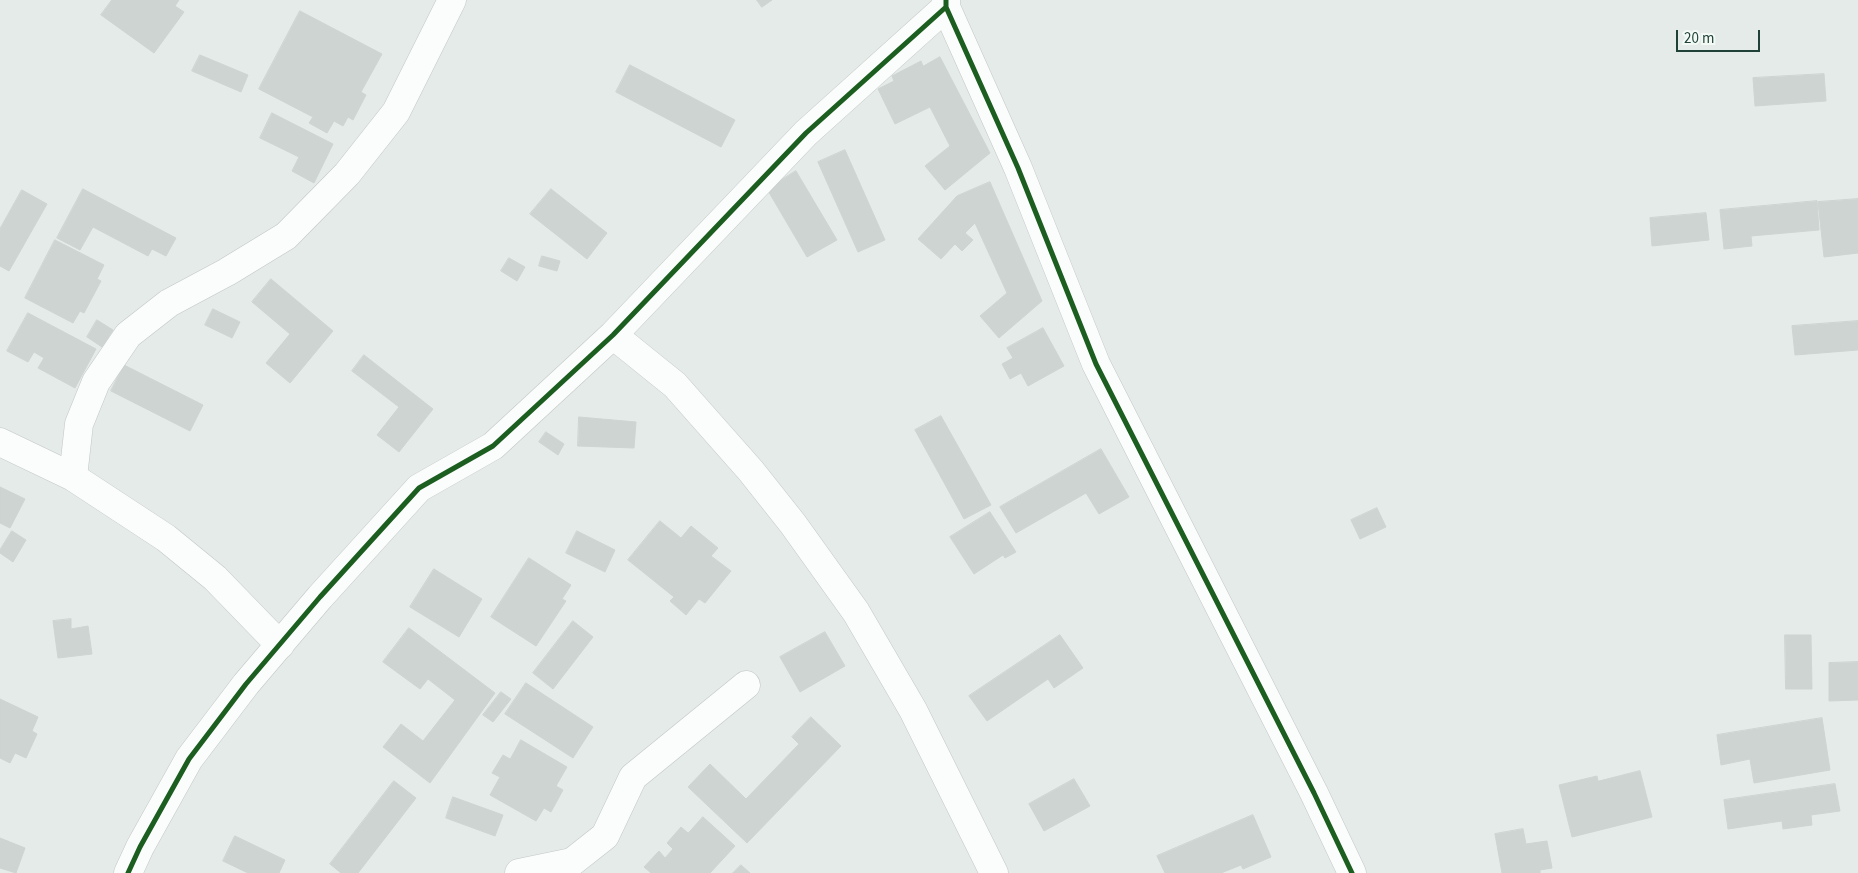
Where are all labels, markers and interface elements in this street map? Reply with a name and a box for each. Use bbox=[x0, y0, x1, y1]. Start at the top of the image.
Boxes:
scale bar bbox=[1678, 20, 1762, 52]
text: 20 m bbox=[1684, 28, 1714, 49]

